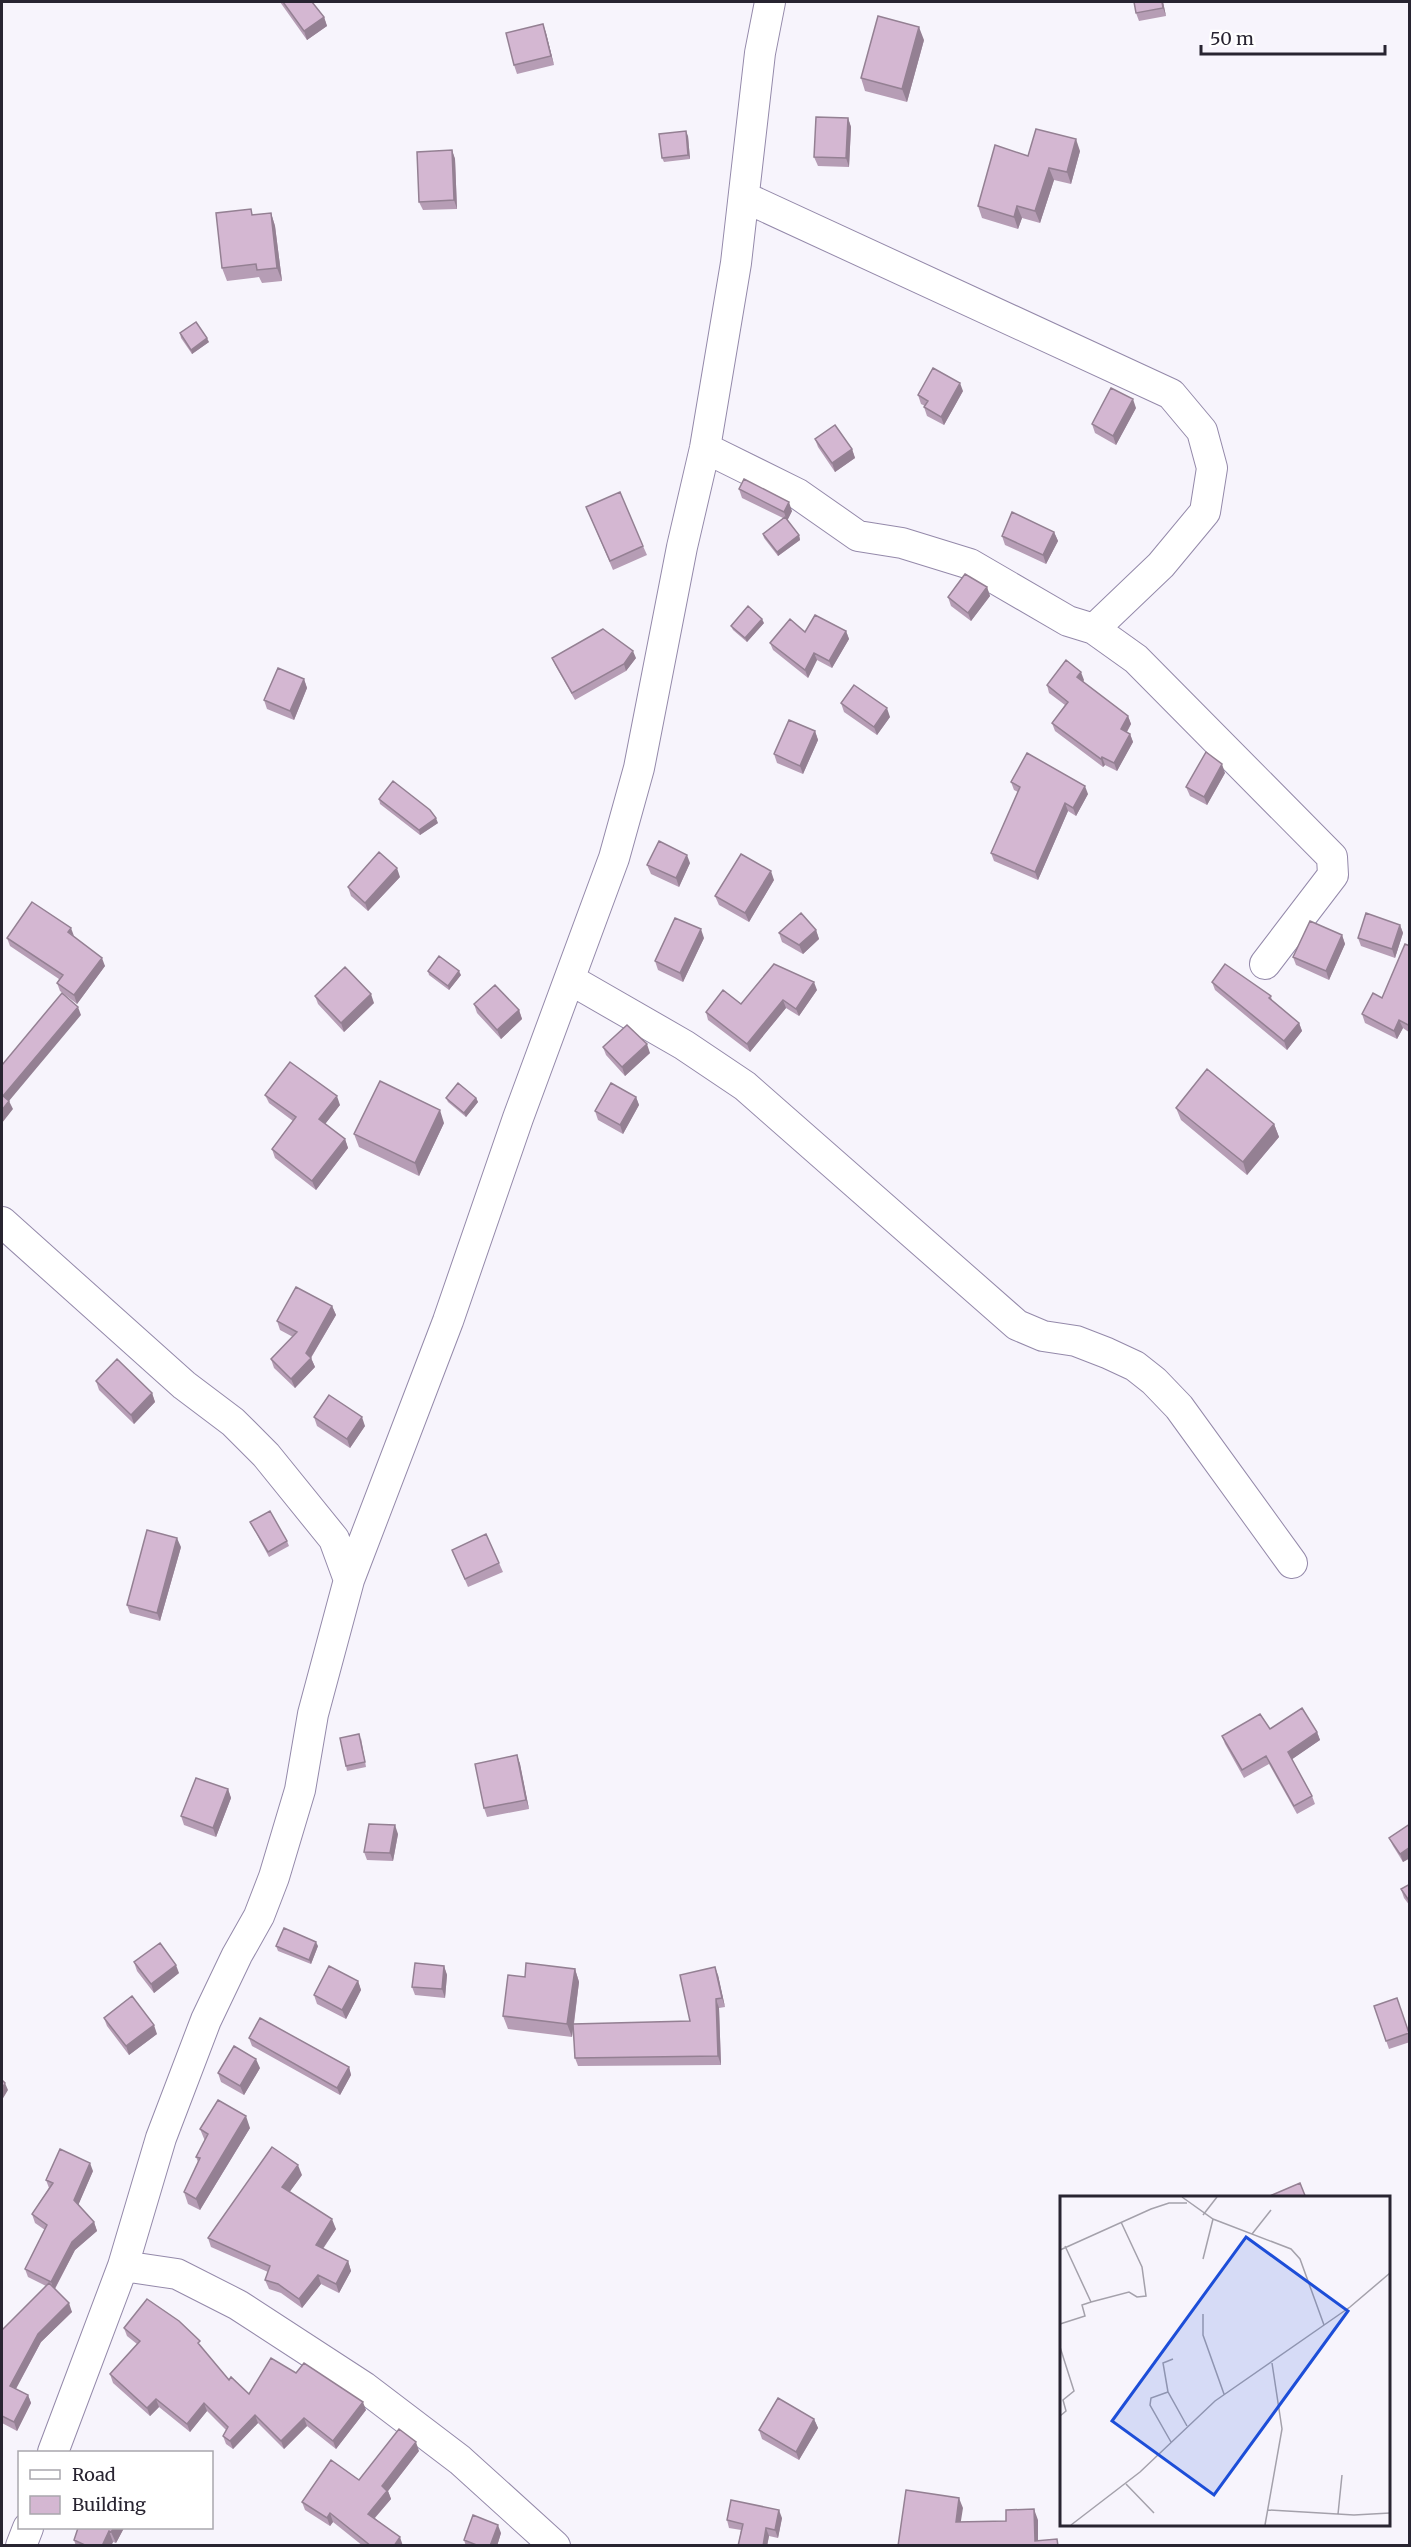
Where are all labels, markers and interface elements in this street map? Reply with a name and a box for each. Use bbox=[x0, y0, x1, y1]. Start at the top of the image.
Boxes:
scale bar bbox=[1201, 18, 1386, 56]
text: 50 m bbox=[1210, 27, 1254, 50]
inset map bbox=[1060, 2196, 1390, 2526]
legend bbox=[18, 2451, 213, 2529]
text: Road bbox=[72, 2463, 116, 2486]
text: Building bbox=[72, 2493, 146, 2516]

